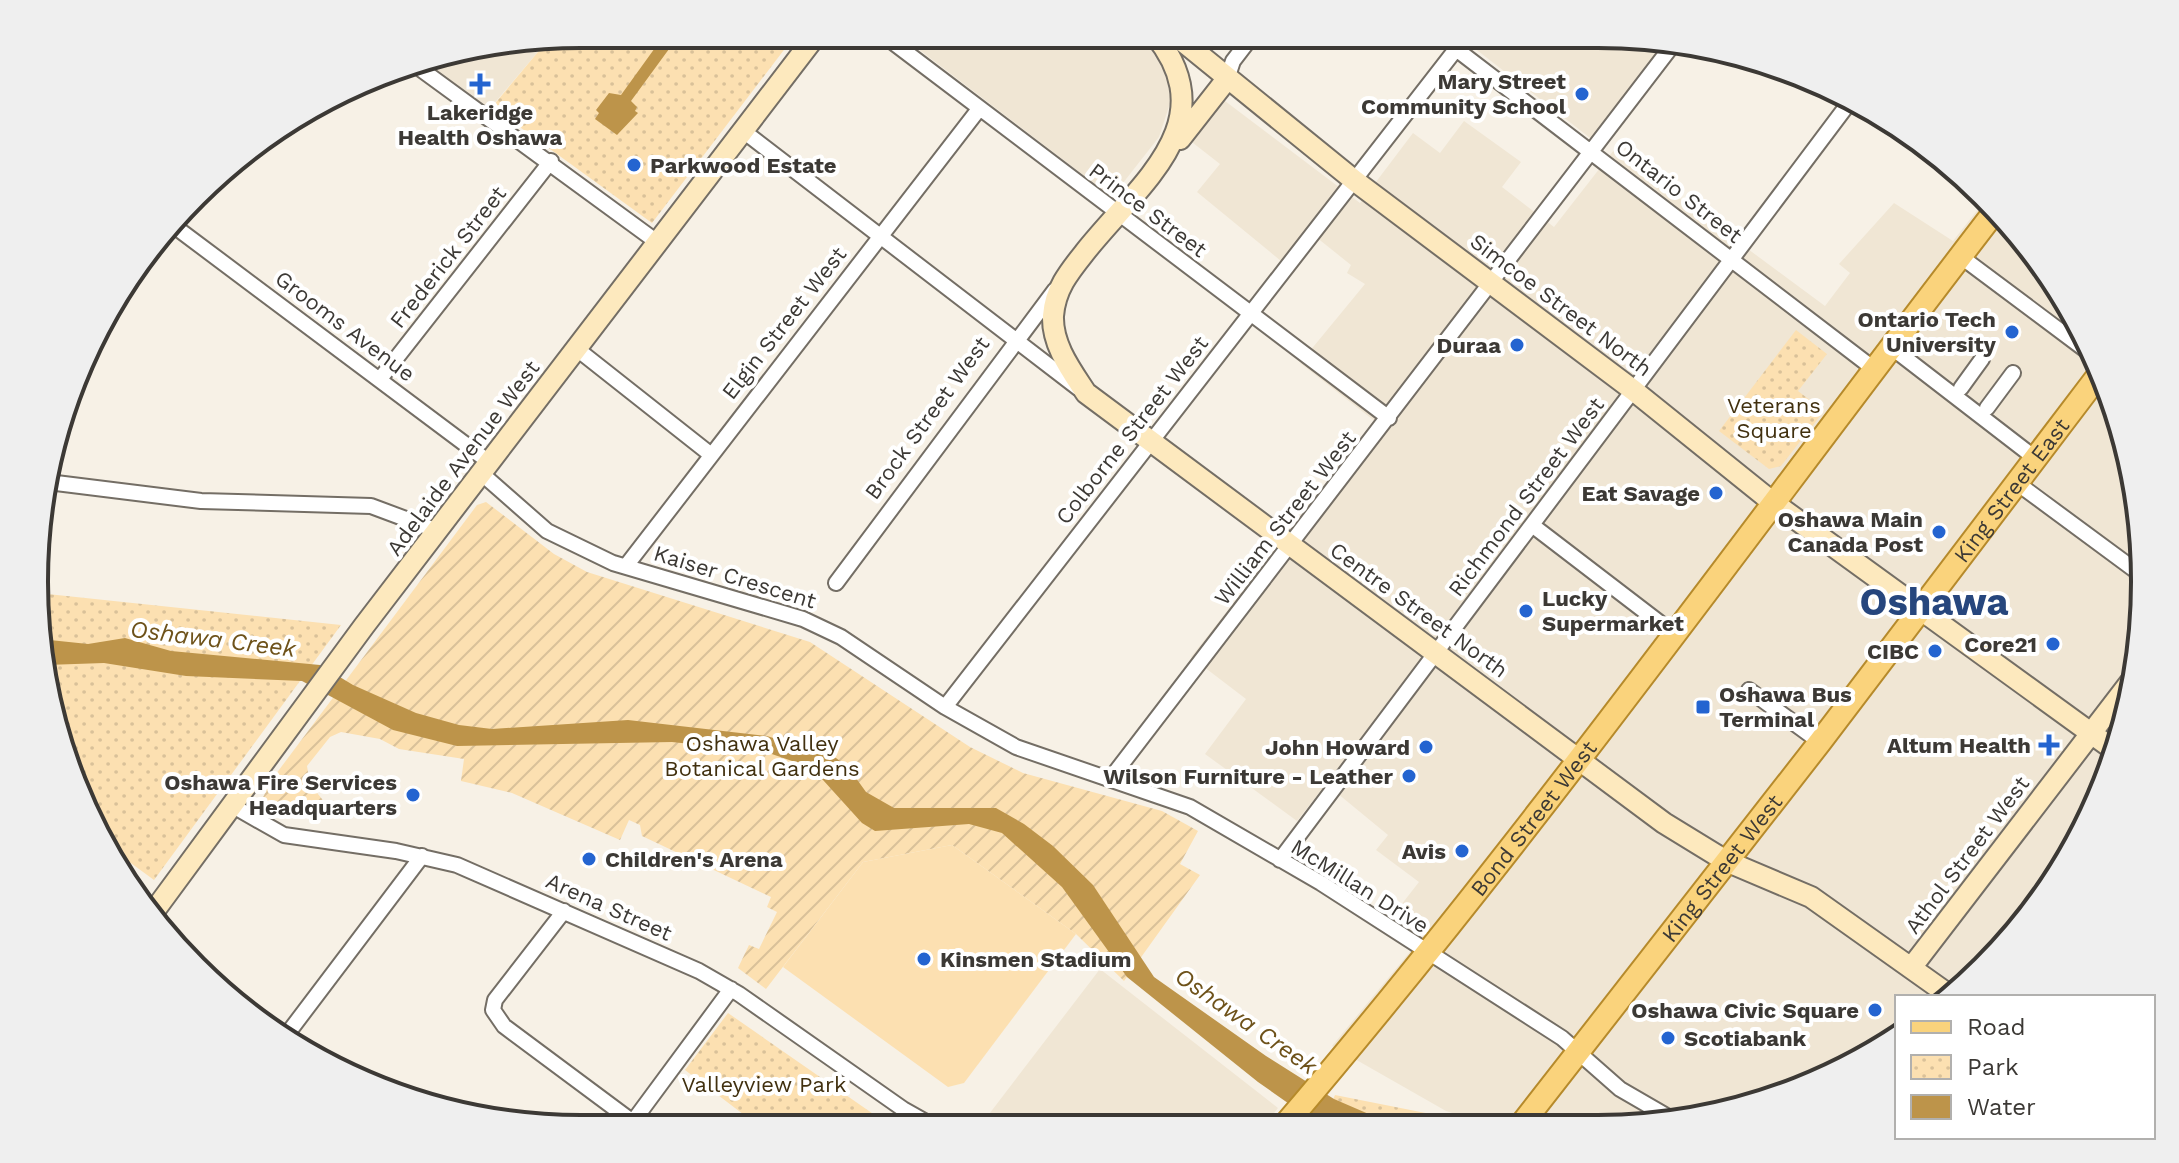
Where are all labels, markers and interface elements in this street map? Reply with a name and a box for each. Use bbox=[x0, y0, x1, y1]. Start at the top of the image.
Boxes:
place label: Mary Street Community School bbox=[1361, 69, 1567, 119]
marker: Lakeridge Health Oshawa bbox=[469, 73, 491, 95]
marker: Mary Street Community School bbox=[1573, 85, 1591, 103]
place label: Lakeridge Health Oshawa bbox=[398, 100, 563, 150]
street label: Ontario Street bbox=[1611, 134, 1747, 248]
place label: Parkwood Estate bbox=[650, 153, 837, 178]
marker: Parkwood Estate bbox=[625, 156, 643, 174]
street label: Prince Street bbox=[1084, 158, 1212, 262]
street label: Frederick Street bbox=[385, 181, 511, 333]
street label: Simcoe Street North bbox=[1465, 229, 1657, 381]
street label: Elgin Street West bbox=[717, 242, 851, 404]
street label: Grooms Avenue bbox=[270, 265, 420, 387]
place label: Ontario Tech University bbox=[1858, 307, 1997, 357]
marker: Ontario Tech University bbox=[2003, 323, 2021, 341]
street label: Colborne Street West bbox=[1051, 331, 1213, 529]
street label: Brock Street West bbox=[860, 332, 994, 504]
place label: Duraa bbox=[1436, 333, 1501, 358]
marker: Duraa bbox=[1508, 336, 1526, 354]
street label: Adelaide Avenue West bbox=[382, 356, 544, 560]
street label: Richmond Street West bbox=[1443, 393, 1609, 601]
park label: Veterans Square bbox=[1727, 393, 1821, 443]
street label: King Street East bbox=[1949, 413, 2074, 567]
street label: William Street West bbox=[1209, 426, 1361, 610]
place label: Eat Savage bbox=[1582, 481, 1700, 506]
marker: Eat Savage bbox=[1707, 484, 1725, 502]
place label: Oshawa Main Canada Post bbox=[1778, 507, 1923, 557]
marker: Oshawa Main Canada Post bbox=[1930, 523, 1948, 541]
street label: Centre Street North bbox=[1325, 537, 1513, 683]
street label: Kaiser Crescent bbox=[651, 540, 819, 614]
district label: Oshawa bbox=[1859, 580, 2009, 624]
place label: Lucky Supermarket bbox=[1542, 586, 1684, 636]
marker: Lucky Supermarket bbox=[1517, 602, 1535, 620]
water label: Oshawa Creek bbox=[129, 615, 298, 663]
place label: Core21 bbox=[1964, 632, 2037, 657]
marker: Core21 bbox=[2044, 635, 2062, 653]
place label: CIBC bbox=[1867, 639, 1919, 664]
marker: CIBC bbox=[1926, 642, 1944, 660]
place label: Oshawa Bus Terminal bbox=[1719, 682, 1852, 732]
marker: Oshawa Bus Terminal bbox=[1694, 698, 1712, 716]
park label: Oshawa Valley Botanical Gardens bbox=[664, 731, 860, 781]
place label: Altum Health bbox=[1887, 733, 2031, 758]
marker: Altum Health bbox=[2038, 734, 2060, 756]
place label: John Howard bbox=[1265, 735, 1410, 760]
street label: Bond Street West bbox=[1465, 736, 1601, 901]
marker: John Howard bbox=[1417, 738, 1435, 756]
place label: Wilson Furniture - Leather bbox=[1103, 764, 1394, 789]
marker: Wilson Furniture - Leather bbox=[1400, 767, 1418, 785]
place label: Oshawa Fire Services Headquarters bbox=[164, 770, 397, 820]
street label: Athol Street West bbox=[1900, 771, 2034, 939]
marker: Oshawa Fire Services Headquarters bbox=[404, 786, 422, 804]
street label: King Street West bbox=[1656, 789, 1787, 947]
street label: McMillan Drive bbox=[1287, 834, 1433, 938]
place label: Avis bbox=[1402, 839, 1446, 864]
marker: Avis bbox=[1453, 842, 1471, 860]
place label: Children's Arena bbox=[605, 847, 783, 872]
marker: Children's Arena bbox=[580, 850, 598, 868]
street label: Arena Street bbox=[542, 868, 676, 946]
place label: Kinsmen Stadium bbox=[940, 947, 1132, 972]
marker: Kinsmen Stadium bbox=[915, 950, 933, 968]
water label: Oshawa Creek bbox=[1170, 962, 1323, 1081]
legend bbox=[1895, 995, 2155, 1139]
place label: Oshawa Civic Square bbox=[1631, 998, 1859, 1023]
marker: Oshawa Civic Square bbox=[1866, 1001, 1884, 1019]
text: Road bbox=[1967, 1013, 2026, 1041]
place label: Scotiabank bbox=[1684, 1026, 1807, 1051]
marker: Scotiabank bbox=[1659, 1029, 1677, 1047]
text: Park bbox=[1967, 1053, 2019, 1081]
park label: Valleyview Park bbox=[682, 1072, 846, 1097]
text: Water bbox=[1967, 1093, 2036, 1121]

